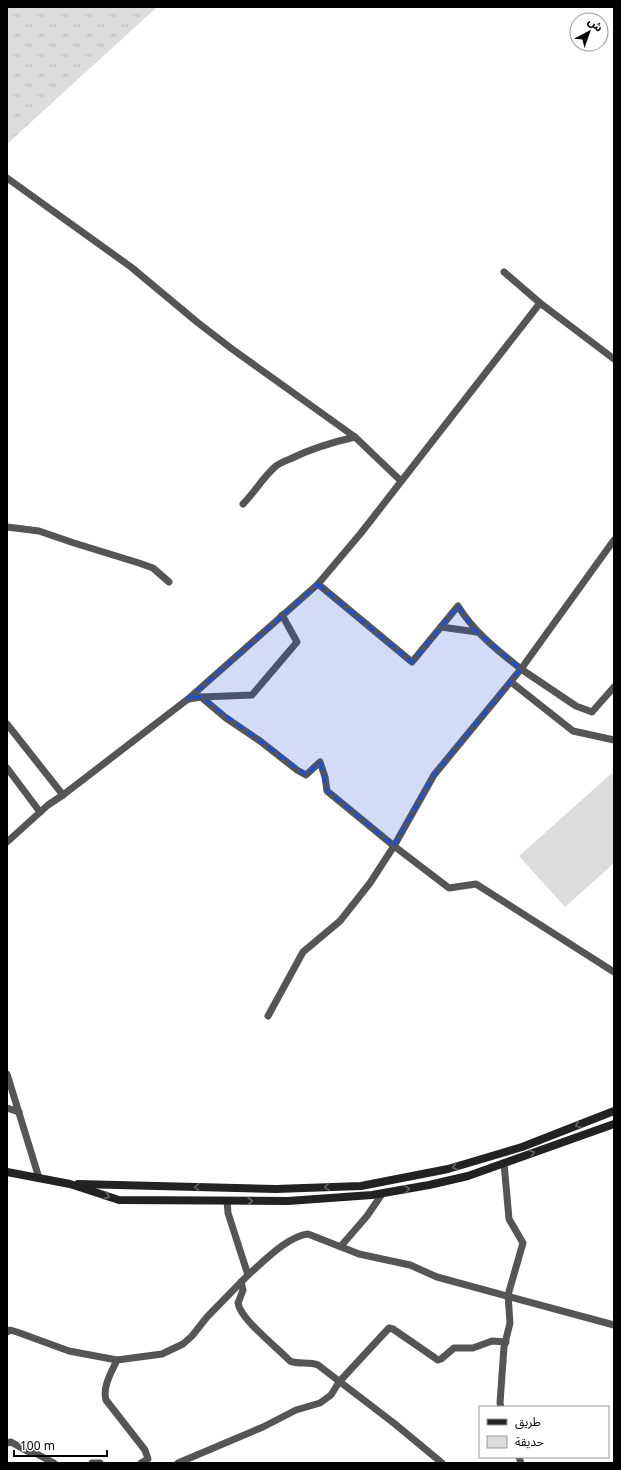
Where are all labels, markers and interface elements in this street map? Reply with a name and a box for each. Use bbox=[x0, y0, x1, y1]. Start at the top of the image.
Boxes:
north arrow bbox=[569, 12, 609, 52]
text: ش bbox=[585, 13, 606, 35]
one-way arrow bbox=[574, 1120, 581, 1128]
one-way arrow bbox=[528, 1150, 535, 1158]
one-way arrow bbox=[451, 1162, 458, 1171]
one-way arrow bbox=[194, 1182, 200, 1191]
one-way arrow bbox=[324, 1183, 330, 1191]
one-way arrow bbox=[404, 1185, 410, 1194]
one-way arrow bbox=[103, 1191, 110, 1200]
one-way arrow bbox=[247, 1197, 253, 1205]
legend bbox=[479, 1406, 609, 1458]
text: طريق bbox=[515, 1413, 541, 1430]
scale bar bbox=[14, 1432, 107, 1458]
text: حديقة bbox=[515, 1433, 544, 1450]
text: 100 m bbox=[20, 1437, 55, 1454]

